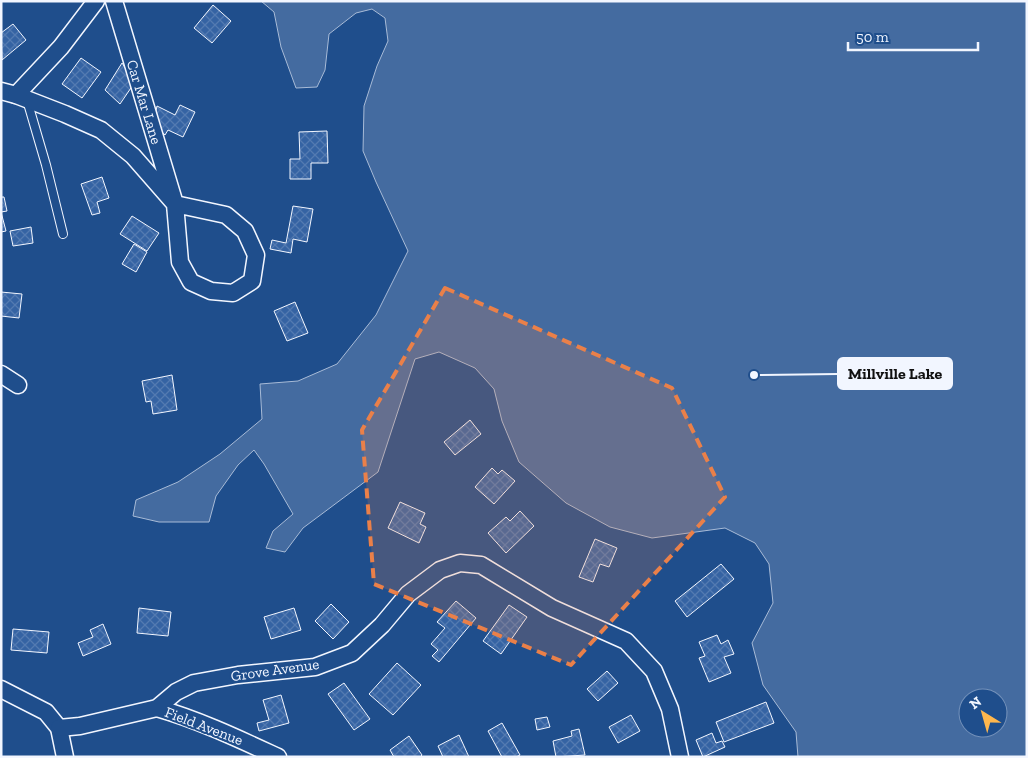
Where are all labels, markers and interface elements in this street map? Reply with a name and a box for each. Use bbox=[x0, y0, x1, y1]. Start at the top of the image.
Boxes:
scale bar bbox=[848, 20, 978, 52]
text: 50 m bbox=[856, 28, 889, 46]
street label: Car Mar Lane bbox=[123, 58, 165, 146]
callout: Millville Lake bbox=[838, 358, 952, 389]
text: Millville Lake bbox=[848, 364, 943, 383]
street label: Grove Avenue bbox=[230, 655, 320, 685]
north arrow bbox=[958, 688, 1008, 738]
text: N bbox=[966, 693, 985, 713]
street label: Field Avenue bbox=[162, 703, 246, 749]

